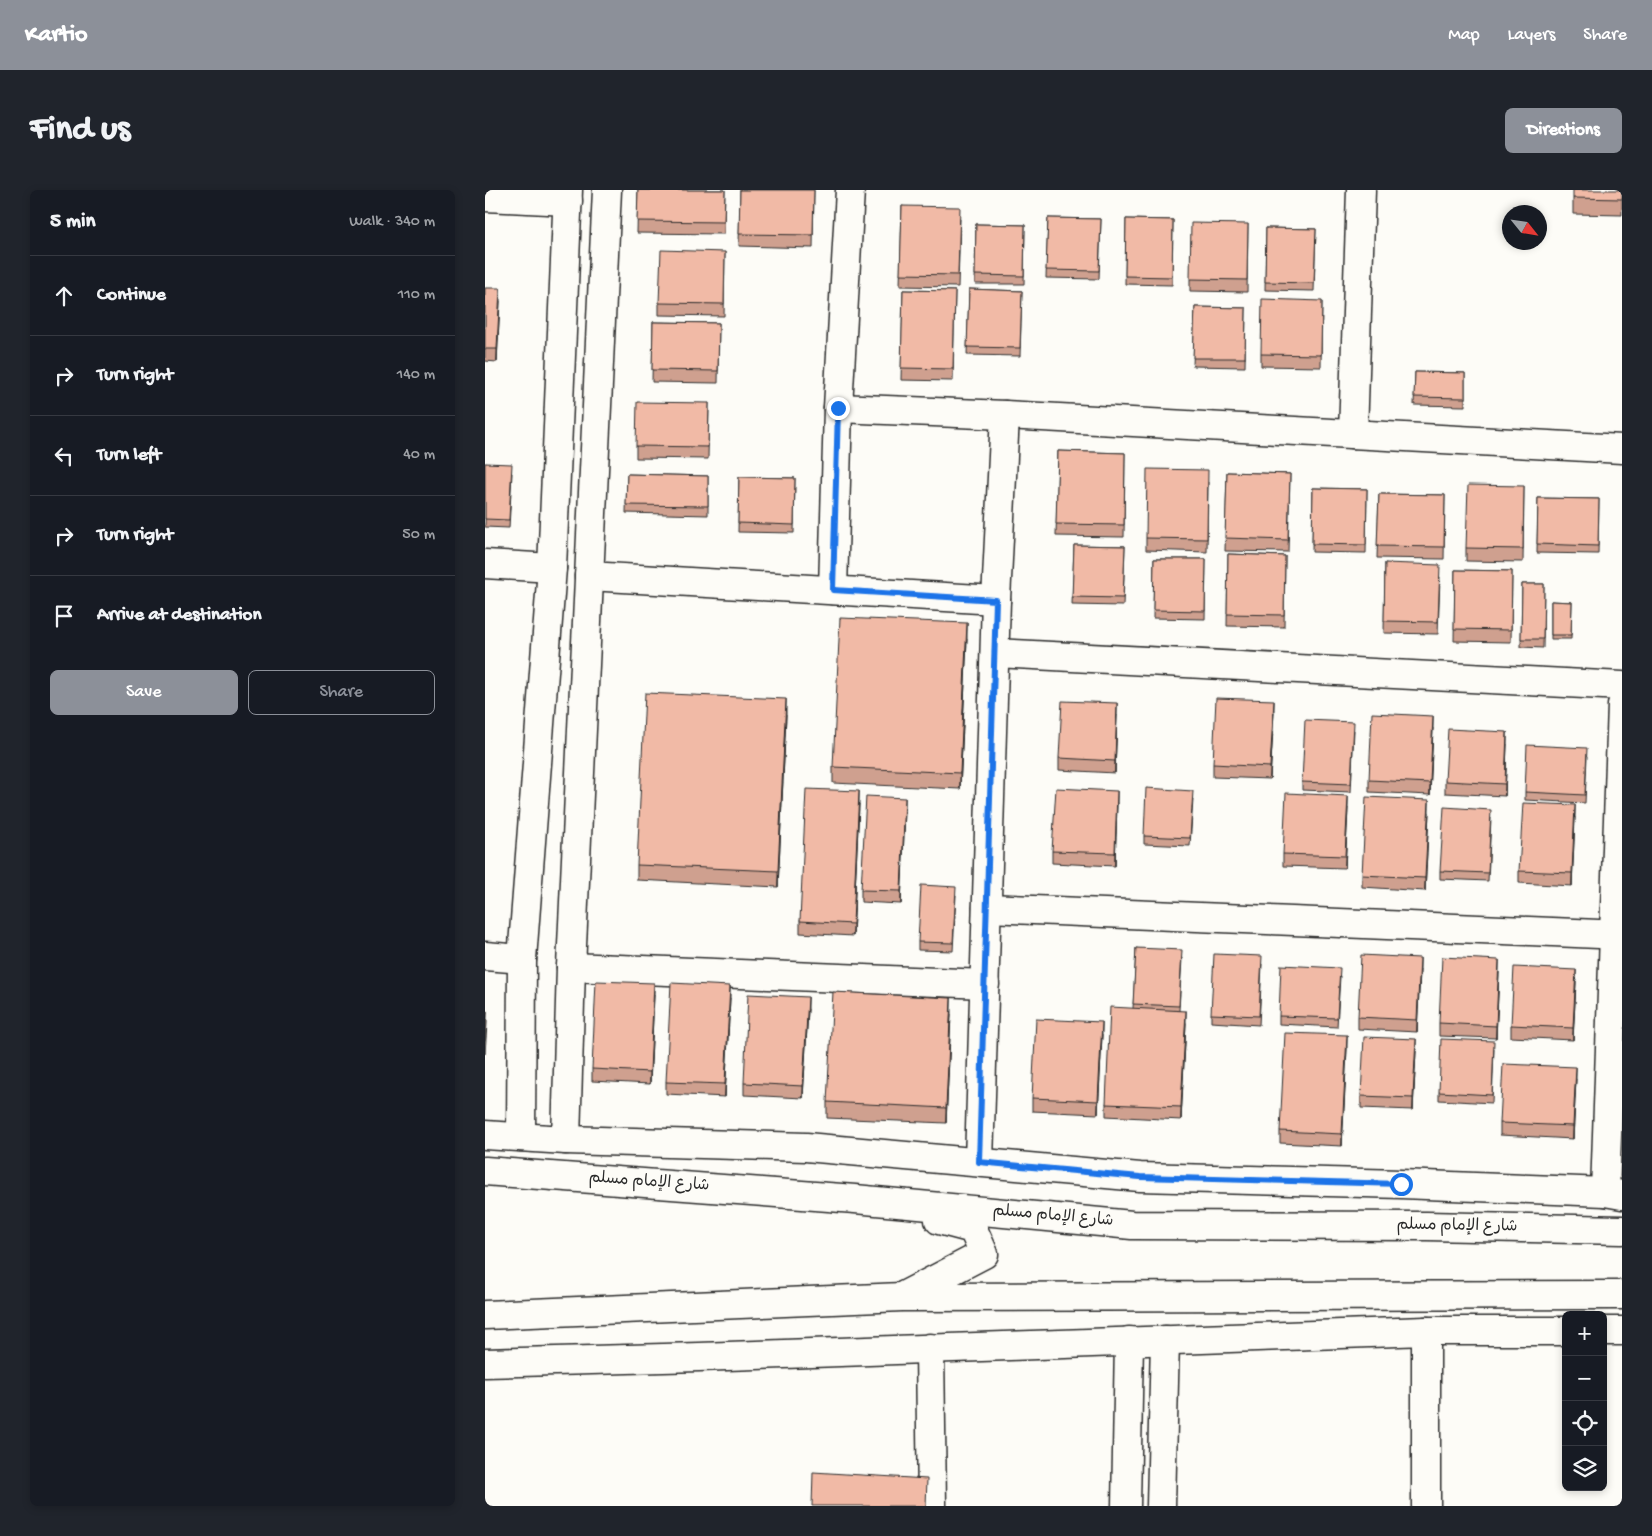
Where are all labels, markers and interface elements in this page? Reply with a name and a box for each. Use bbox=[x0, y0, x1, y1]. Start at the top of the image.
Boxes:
text: Kartio bbox=[25, 21, 88, 50]
text: Map bbox=[1448, 25, 1480, 46]
text: Layers bbox=[1508, 25, 1555, 46]
text: Share bbox=[1583, 25, 1627, 46]
button: Directions bbox=[1505, 108, 1622, 153]
text: Find us bbox=[30, 110, 130, 151]
north arrow bbox=[1502, 205, 1547, 250]
text: 5 min bbox=[50, 210, 95, 235]
text: Walk · 340 m bbox=[349, 213, 435, 232]
icon: ahead bbox=[50, 282, 78, 310]
text: Continue bbox=[97, 284, 166, 307]
text: 110 m bbox=[398, 286, 435, 305]
icon: right bbox=[50, 362, 78, 390]
text: Turn right bbox=[97, 364, 173, 387]
text: 140 m bbox=[397, 366, 435, 385]
route end bbox=[827, 397, 850, 420]
icon: left bbox=[50, 442, 78, 470]
text: Turn left bbox=[97, 444, 161, 467]
text: 40 m bbox=[403, 446, 435, 465]
icon: right bbox=[50, 522, 78, 550]
text: Turn right bbox=[97, 524, 173, 547]
text: 50 m bbox=[402, 526, 435, 545]
icon: arrive bbox=[50, 602, 78, 630]
text: Arrive at destination bbox=[97, 604, 261, 627]
button: Save bbox=[50, 670, 238, 715]
button: Share bbox=[248, 670, 435, 715]
street label: شارع الإمام مسلم bbox=[588, 1169, 710, 1197]
route start bbox=[1390, 1173, 1413, 1196]
street label: شارع الإمام مسلم bbox=[992, 1202, 1114, 1232]
street label: شارع الإمام مسلم bbox=[1396, 1216, 1518, 1238]
map controls bbox=[1562, 1311, 1607, 1491]
button: + bbox=[1562, 1311, 1607, 1356]
button: − bbox=[1562, 1356, 1607, 1401]
button: locate bbox=[1562, 1401, 1607, 1446]
button: layers bbox=[1562, 1446, 1607, 1491]

